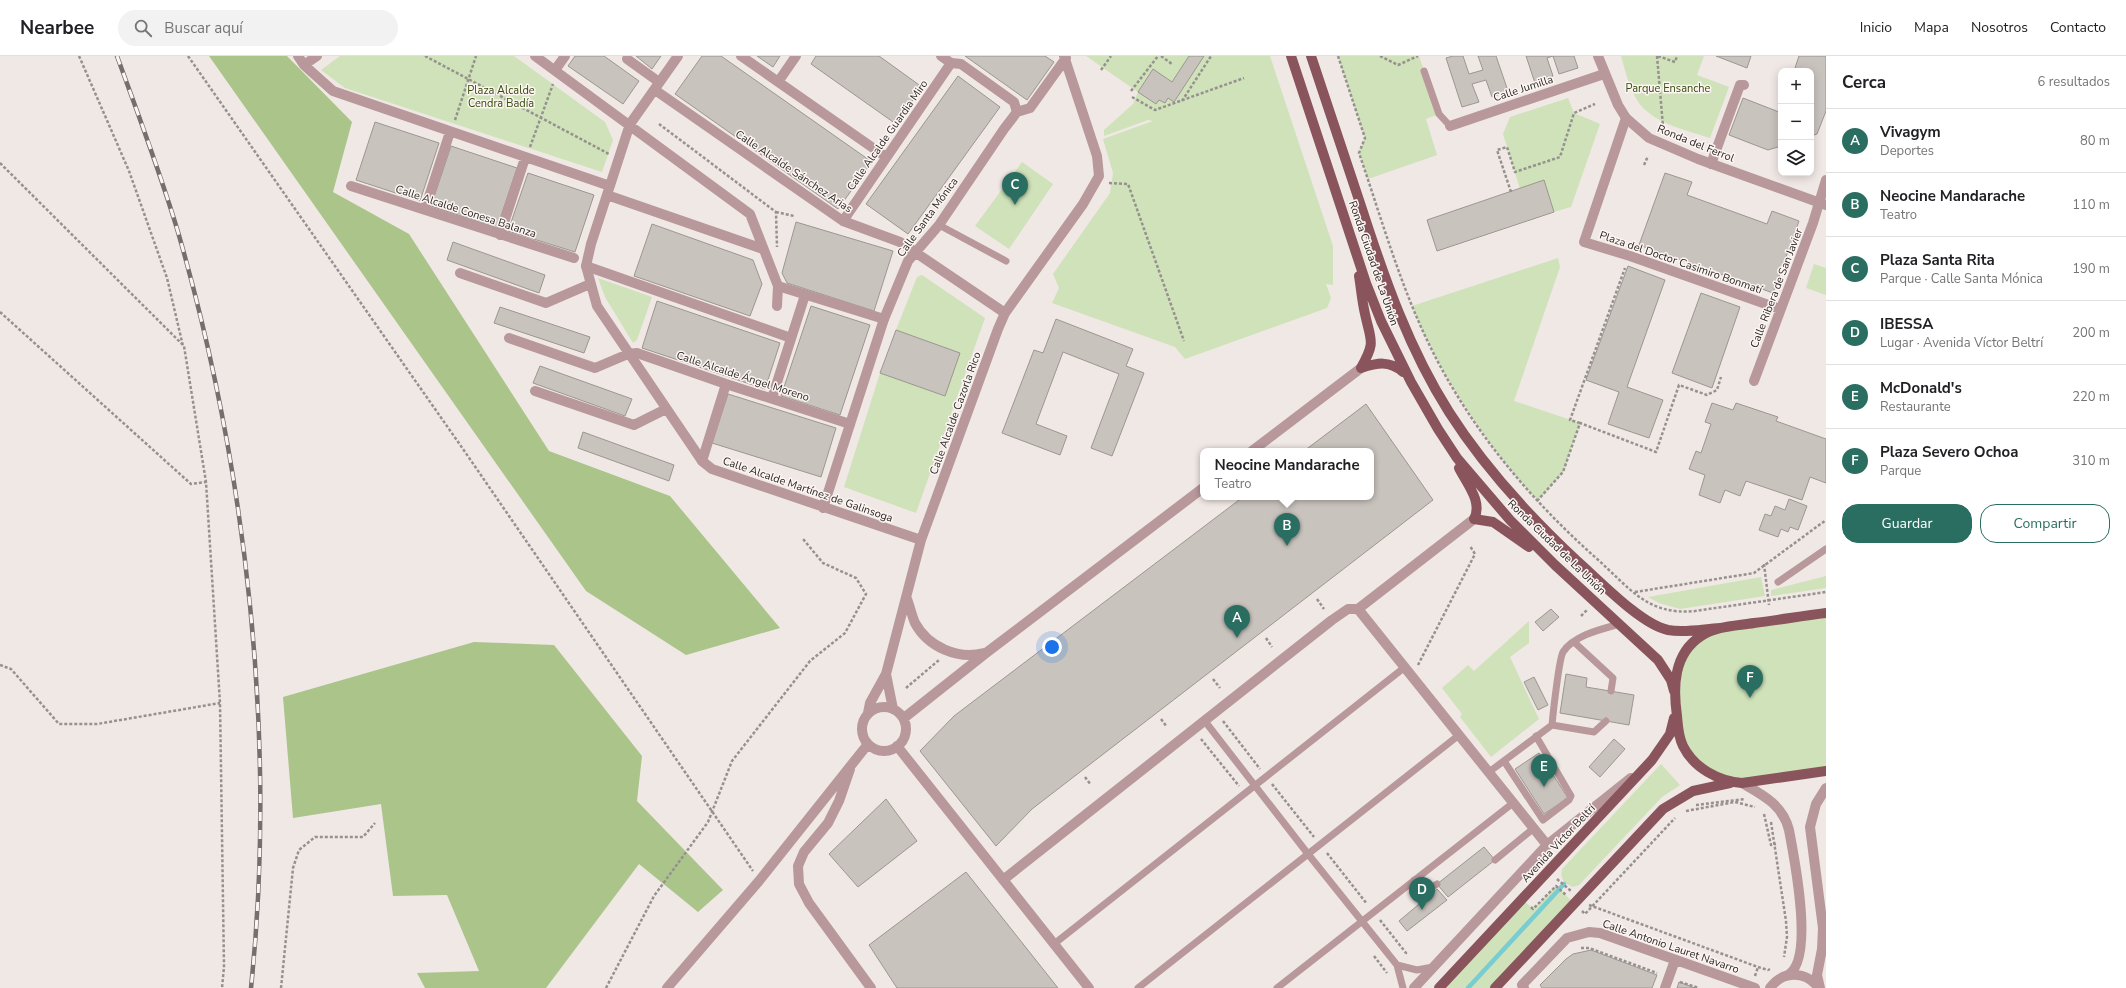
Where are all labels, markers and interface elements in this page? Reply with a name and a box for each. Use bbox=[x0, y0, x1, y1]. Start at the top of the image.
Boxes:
search box bbox=[118, 10, 398, 46]
text: Nearbee bbox=[20, 15, 94, 41]
icon: search bbox=[132, 17, 154, 39]
text: Buscar aquí bbox=[164, 18, 243, 38]
text: Inicio bbox=[1860, 18, 1892, 37]
text: Mapa bbox=[1914, 18, 1949, 37]
text: Nosotros bbox=[1971, 18, 2028, 37]
text: Contacto bbox=[2050, 18, 2106, 37]
map controls bbox=[1778, 68, 1814, 176]
button: + bbox=[1778, 68, 1814, 104]
text: Cerca bbox=[1842, 71, 1886, 94]
street label: Calle Jumilla bbox=[1491, 72, 1555, 105]
text: 6 resultados bbox=[2038, 73, 2110, 91]
street label: Calle Alcalde Guardia Miro bbox=[843, 77, 931, 194]
park label: Parque Ensanche bbox=[1626, 81, 1711, 96]
park label: Plaza Alcalde Cendra Badía bbox=[467, 83, 535, 111]
button: − bbox=[1778, 104, 1814, 140]
street label: Ronda del Ferrol bbox=[1655, 121, 1737, 166]
text: Vivagym bbox=[1880, 122, 1941, 142]
street label: Calle Alcalde Sánchez Arias bbox=[732, 127, 855, 216]
text: A bbox=[1850, 132, 1860, 150]
text: 80 m bbox=[2080, 132, 2110, 150]
button: layers bbox=[1778, 140, 1814, 176]
text: Deportes bbox=[1880, 142, 1934, 160]
pin: C bbox=[1002, 172, 1028, 205]
street label: Calle Santa Mónica bbox=[893, 174, 961, 260]
street label: Calle Alcalde Conesa Balanza bbox=[394, 182, 538, 241]
text: Neocine Mandarache bbox=[1880, 186, 2025, 206]
text: B bbox=[1851, 196, 1859, 214]
text: 110 m bbox=[2072, 196, 2110, 214]
street label: Ronda Ciudad de La Unión bbox=[1345, 199, 1402, 328]
text: Teatro bbox=[1880, 206, 1917, 224]
street label: Calle Ribera de San Javier bbox=[1747, 226, 1806, 350]
street label: Plaza del Doctor Casimiro Bonmatí bbox=[1597, 228, 1766, 298]
text: Plaza Santa Rita bbox=[1880, 250, 1995, 270]
text: C bbox=[1851, 260, 1859, 278]
text: 190 m bbox=[2072, 260, 2110, 278]
text: Parque · Calle Santa Mónica bbox=[1880, 270, 2043, 288]
text: IBESSA bbox=[1880, 314, 1933, 334]
text: D bbox=[1850, 324, 1860, 342]
text: 200 m bbox=[2072, 324, 2110, 342]
text: Lugar · Avenida Víctor Beltrí bbox=[1880, 334, 2043, 352]
street label: Calle Alcalde Ángel Moreno bbox=[675, 347, 811, 405]
street label: Calle Alcalde Cazorla Rico bbox=[926, 350, 985, 477]
text: McDonald's bbox=[1880, 378, 1962, 398]
text: E bbox=[1851, 388, 1859, 406]
text: 220 m bbox=[2072, 388, 2110, 406]
text: Restaurante bbox=[1880, 398, 1951, 416]
text: Plaza Severo Ochoa bbox=[1880, 442, 2018, 462]
popup bbox=[1200, 448, 1374, 500]
text: F bbox=[1851, 452, 1859, 470]
text: 310 m bbox=[2072, 452, 2110, 470]
street label: Calle Alcalde Martínez de Galinsoga bbox=[721, 453, 895, 526]
text: Neocine Mandarache bbox=[1214, 455, 1360, 475]
text: Parque bbox=[1880, 462, 1921, 480]
text: Teatro bbox=[1214, 475, 1251, 493]
street label: Ronda Ciudad de La Unión bbox=[1504, 496, 1609, 598]
button: Guardar bbox=[1842, 504, 1972, 543]
button: Compartir bbox=[1980, 504, 2110, 543]
pin: B bbox=[1274, 513, 1300, 546]
pin: A bbox=[1224, 605, 1250, 638]
your location bbox=[1042, 637, 1062, 657]
pin: F bbox=[1737, 665, 1763, 698]
pin: E bbox=[1531, 754, 1557, 787]
street label: Avenida Víctor Beltrí bbox=[1518, 800, 1600, 886]
pin: D bbox=[1409, 877, 1435, 910]
street label: Calle Antonio Lauret Navarro bbox=[1600, 916, 1741, 977]

